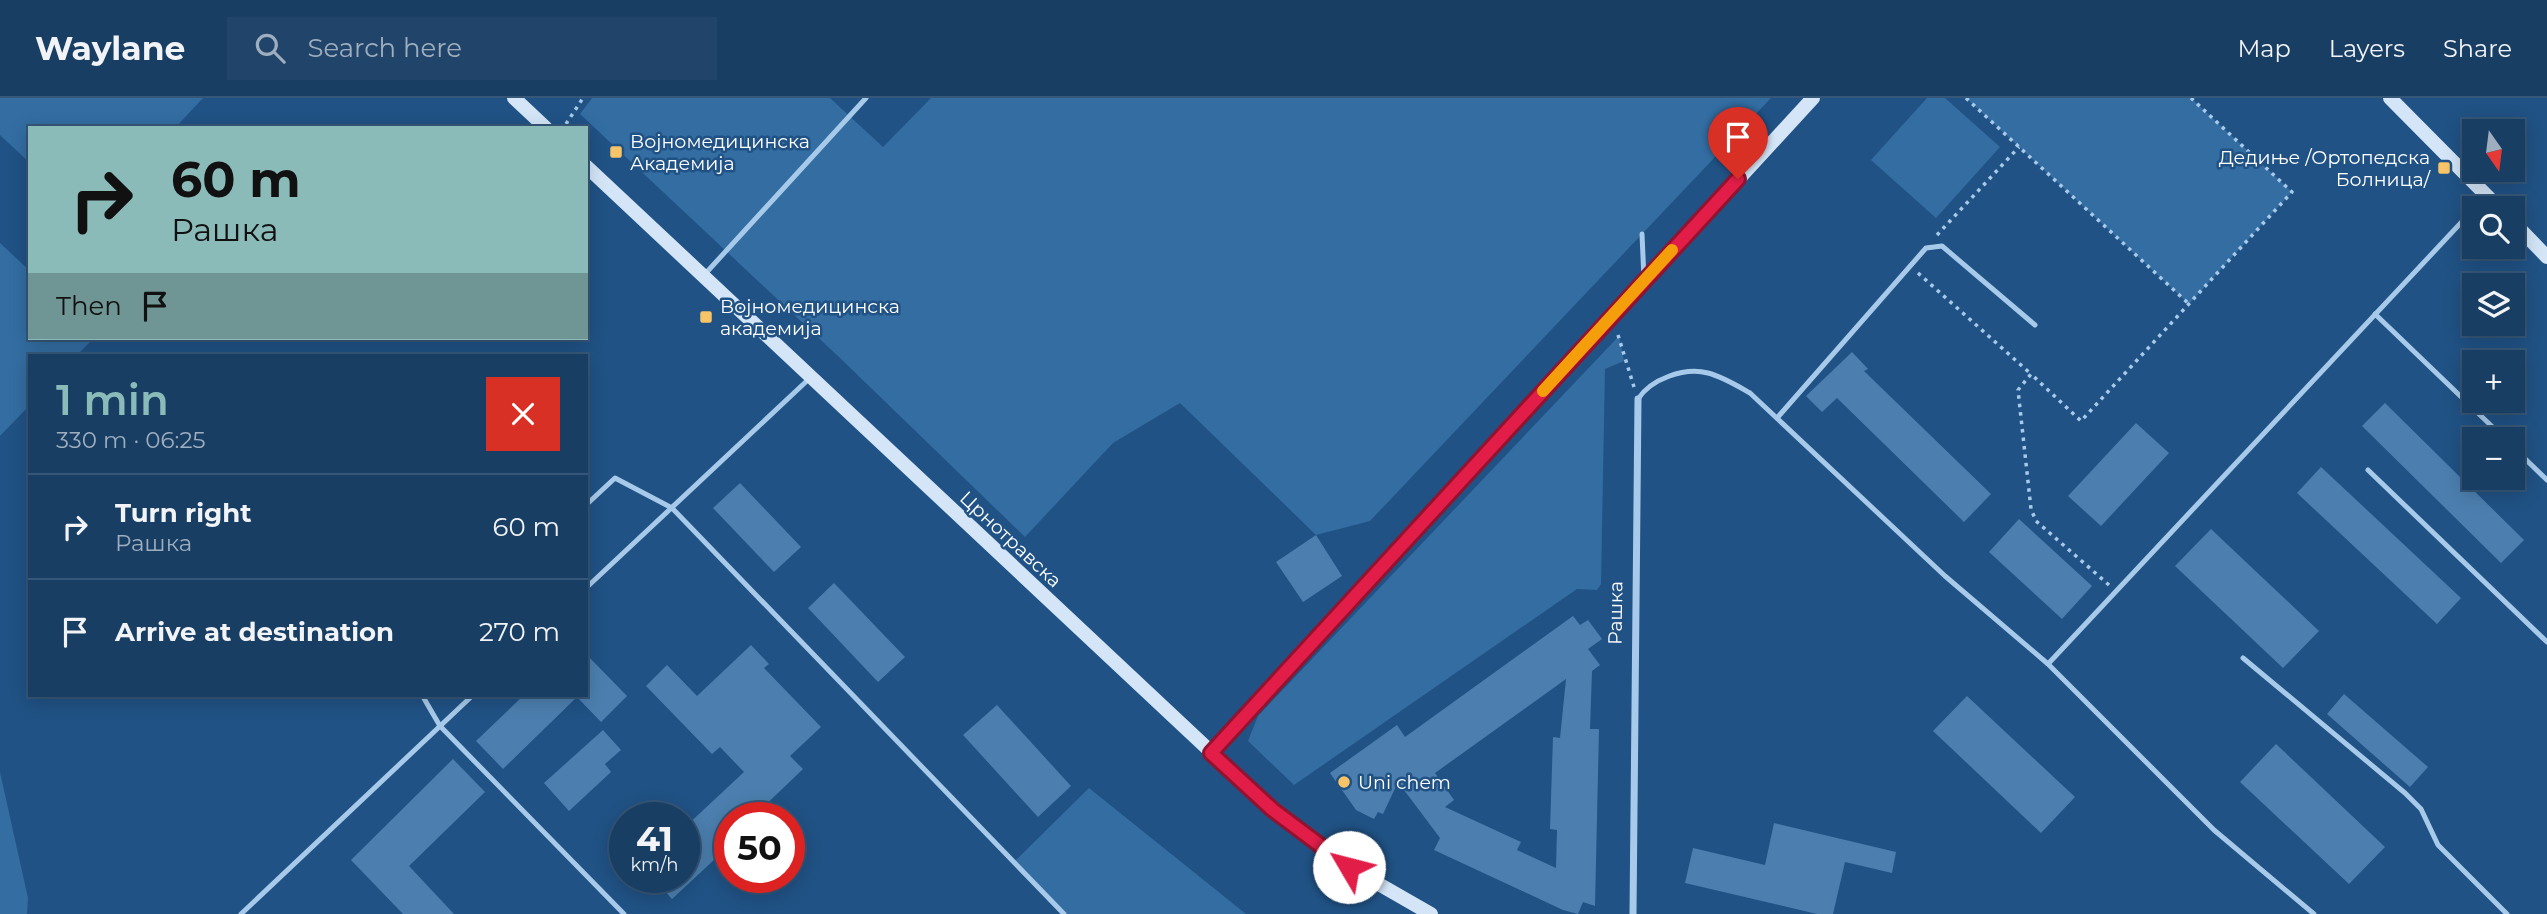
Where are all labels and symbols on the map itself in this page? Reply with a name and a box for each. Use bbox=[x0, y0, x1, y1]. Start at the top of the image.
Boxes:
pin bbox=[1708, 107, 1768, 179]
north arrow bbox=[2462, 119, 2525, 182]
place label: Војномедицинска Академија bbox=[630, 130, 810, 175]
marker: Војномедицинска Академија bbox=[608, 144, 624, 160]
place label: Дедиње /Ортопедска Болница/ bbox=[2219, 146, 2432, 191]
marker: Дедиње /Ортопедска Болница/ bbox=[2436, 160, 2452, 176]
place label: Војномедицинска академија bbox=[720, 295, 900, 340]
marker: Војномедицинска академија bbox=[698, 309, 714, 325]
street label: Црнотравска bbox=[955, 486, 1066, 592]
street label: Рашка bbox=[1603, 581, 1628, 645]
place label: Uni chem bbox=[1358, 771, 1451, 794]
marker: Uni chem bbox=[1336, 774, 1352, 790]
speed limit sign: 50 bbox=[714, 802, 805, 893]
position arrow bbox=[1312, 830, 1386, 904]

